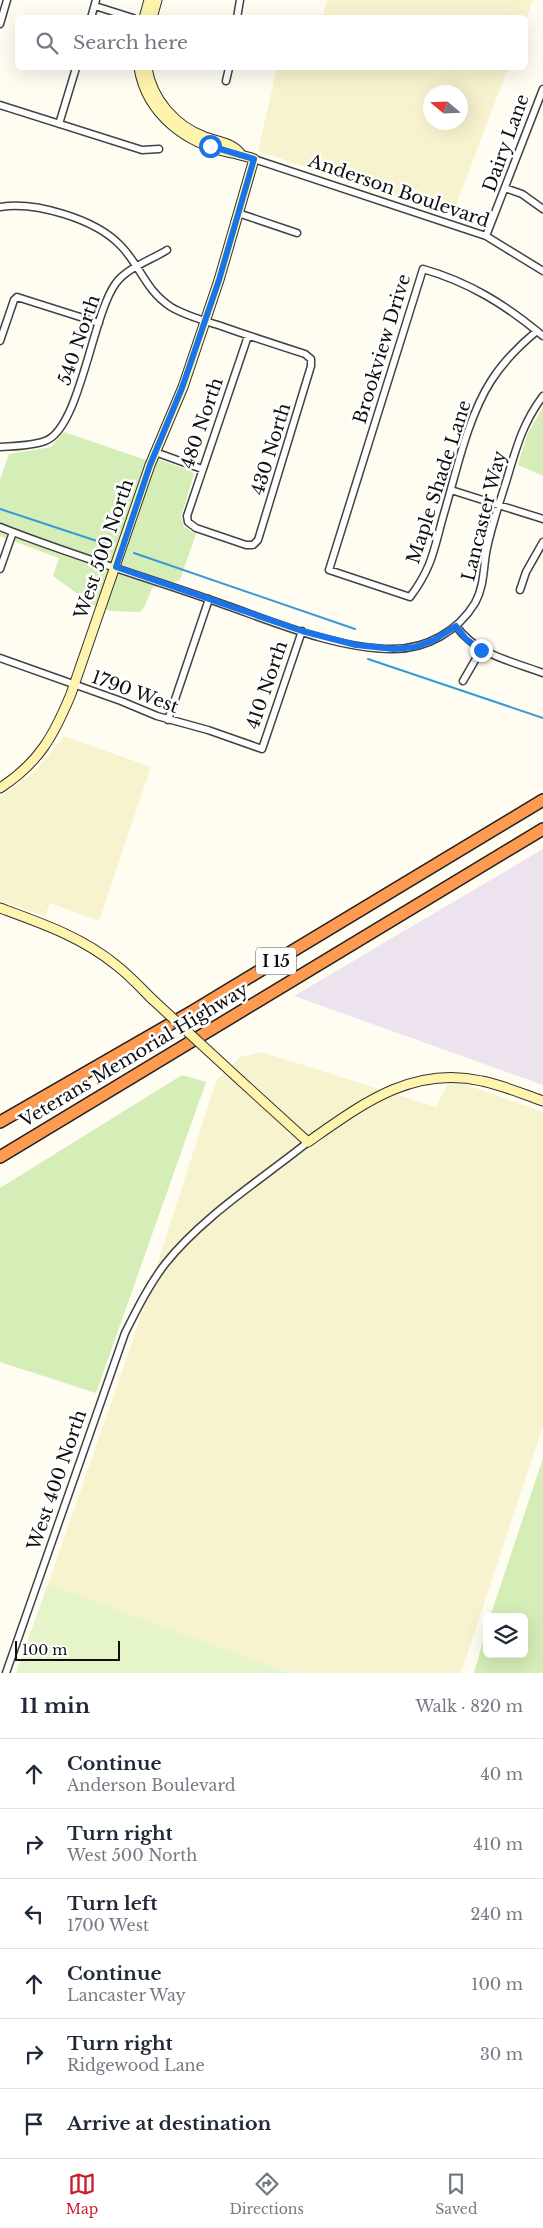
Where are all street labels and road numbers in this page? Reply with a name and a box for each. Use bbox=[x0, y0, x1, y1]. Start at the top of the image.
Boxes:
street label: Dairy Lane bbox=[478, 91, 534, 195]
street label: Anderson Boulevard bbox=[305, 149, 492, 232]
street label: Brookview Drive bbox=[349, 271, 415, 427]
street label: 540 North bbox=[53, 292, 105, 388]
street label: 480 North bbox=[176, 375, 228, 471]
street label: Maple Shade Lane bbox=[402, 398, 476, 566]
street label: 430 North bbox=[247, 400, 295, 498]
street label: Lancaster Way bbox=[457, 448, 511, 583]
street label: West 500 North bbox=[69, 476, 138, 623]
street label: 410 North bbox=[242, 638, 292, 732]
street label: 1790 West bbox=[88, 666, 182, 718]
road number: I 15 bbox=[256, 948, 296, 974]
street label: Veterans Memorial Highway bbox=[15, 978, 253, 1133]
street label: West 400 North bbox=[22, 1407, 91, 1554]

